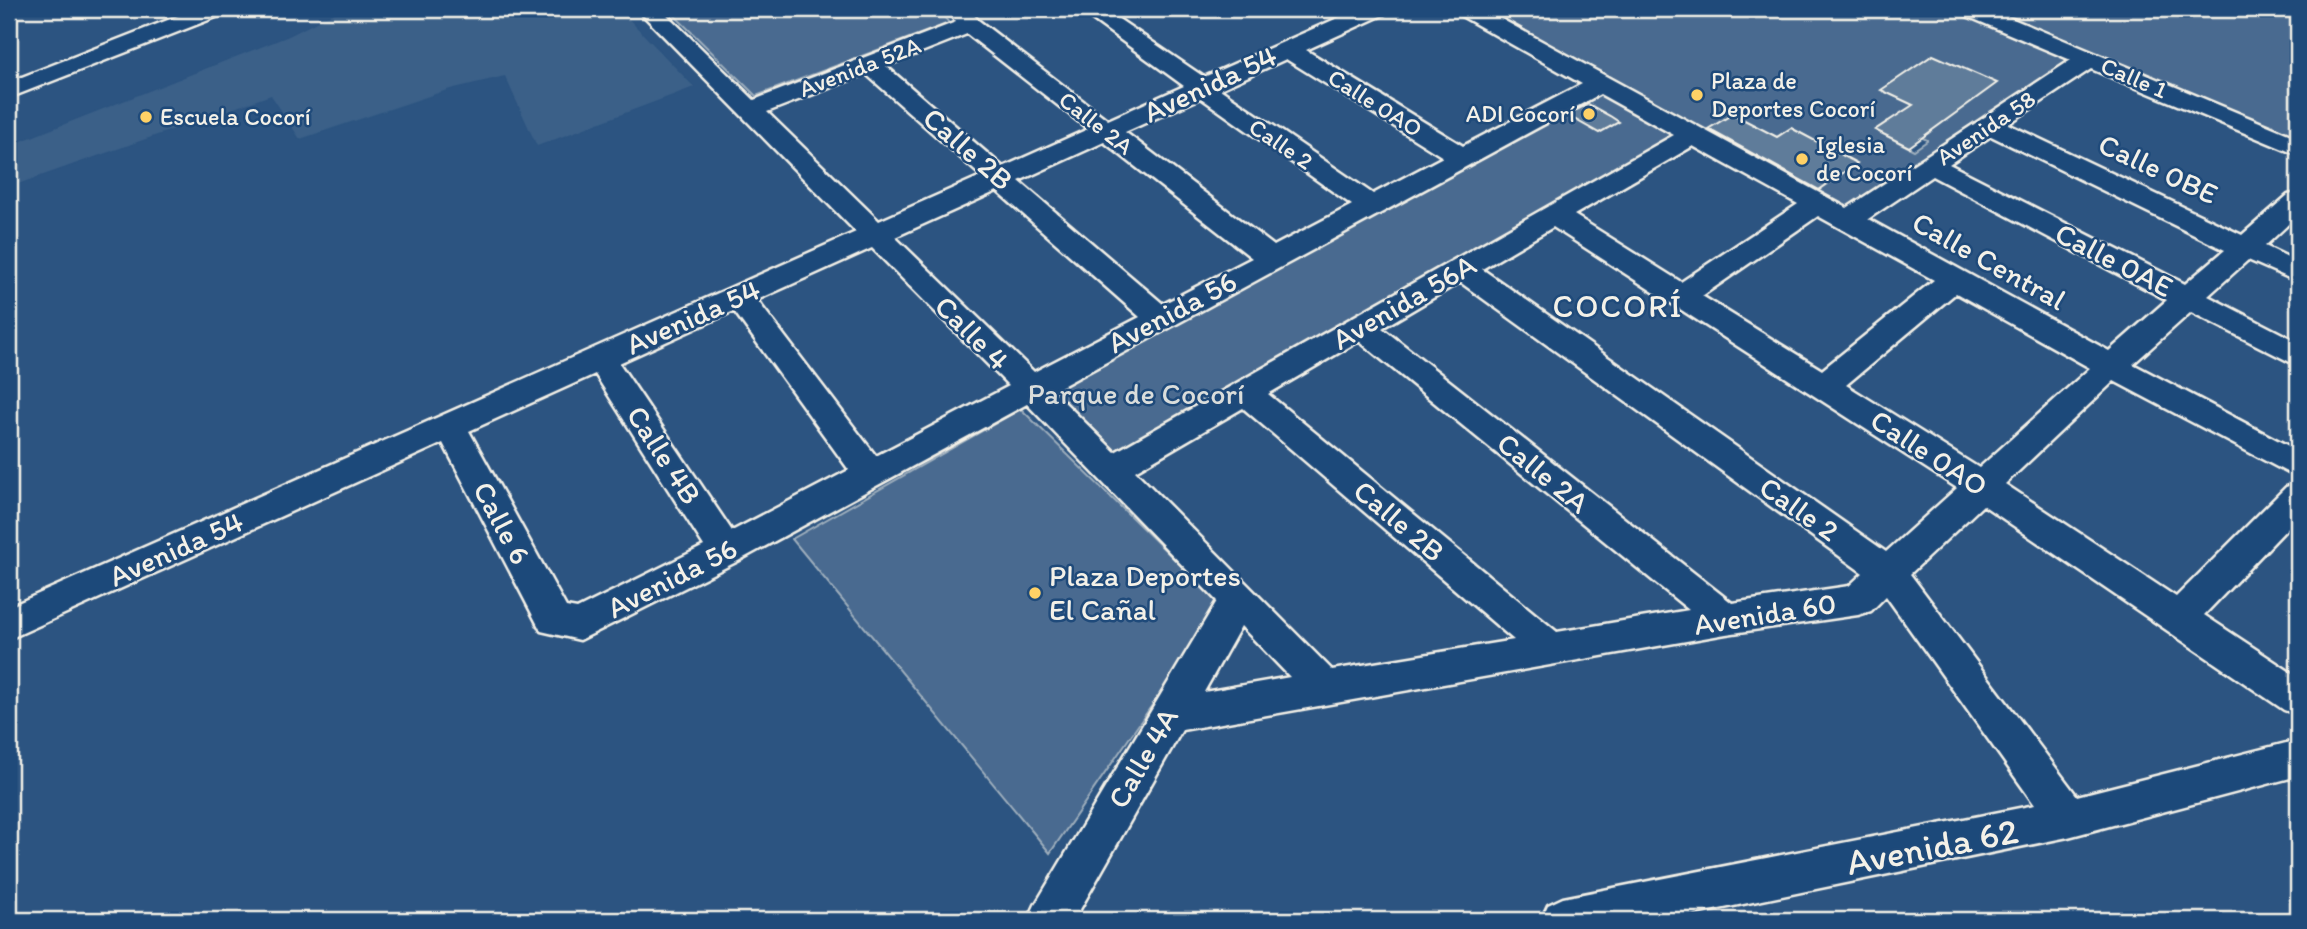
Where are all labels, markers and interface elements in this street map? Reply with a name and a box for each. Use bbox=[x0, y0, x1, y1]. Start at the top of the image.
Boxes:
street label: Avenida 52A bbox=[795, 30, 925, 103]
street label: Avenida 54 bbox=[1137, 37, 1282, 131]
street label: Calle 1 bbox=[2097, 51, 2172, 104]
street label: Calle 0AO bbox=[1323, 62, 1428, 143]
place label: Plaza de Deportes Cocorí bbox=[1711, 66, 1875, 123]
street label: Avenida 58 bbox=[1931, 84, 2041, 171]
street label: Calle 2A bbox=[1053, 85, 1139, 161]
marker: Plaza de Deportes Cocorí bbox=[1689, 87, 1705, 103]
street label: Calle 2B bbox=[915, 99, 1021, 198]
place label: ADI Cocorí bbox=[1466, 99, 1575, 128]
place label: Escuela Cocorí bbox=[160, 102, 311, 131]
marker: ADI Cocorí bbox=[1581, 106, 1597, 122]
marker: Escuela Cocorí bbox=[138, 109, 154, 125]
street label: Calle 2 bbox=[1244, 112, 1319, 176]
street label: Calle 0BE bbox=[2093, 125, 2224, 212]
place label: Iglesia de Cocorí bbox=[1816, 130, 1912, 187]
marker: Iglesia de Cocorí bbox=[1794, 151, 1810, 167]
street label: Calle Central bbox=[1906, 203, 2073, 318]
street label: Calle 0AE bbox=[2049, 214, 2179, 305]
street label: Avenida 56A bbox=[1325, 246, 1482, 358]
street label: Avenida 56 bbox=[1101, 262, 1243, 361]
street label: Avenida 54 bbox=[620, 271, 766, 363]
street label: Calle 4 bbox=[927, 287, 1018, 378]
district label: COCORÍ bbox=[1553, 287, 1683, 325]
park label: Parque de Cocorí bbox=[1028, 375, 1245, 412]
street label: Calle 4B bbox=[619, 398, 710, 511]
street label: Calle 0AO bbox=[1864, 401, 1995, 504]
street label: Calle 2A bbox=[1490, 424, 1597, 521]
street label: Calle 2 bbox=[1752, 468, 1846, 549]
street label: Calle 2B bbox=[1346, 472, 1453, 570]
street label: Calle 6 bbox=[465, 475, 540, 571]
street label: Avenida 54 bbox=[103, 503, 249, 595]
street label: Avenida 56 bbox=[601, 529, 743, 626]
place label: Plaza Deportes El Cañal bbox=[1049, 557, 1241, 628]
street label: Avenida 60 bbox=[1691, 584, 1839, 643]
marker: Plaza Deportes El Cañal bbox=[1027, 585, 1043, 601]
street label: Calle 4A bbox=[1099, 701, 1186, 815]
street label: Avenida 62 bbox=[1842, 808, 2022, 884]

